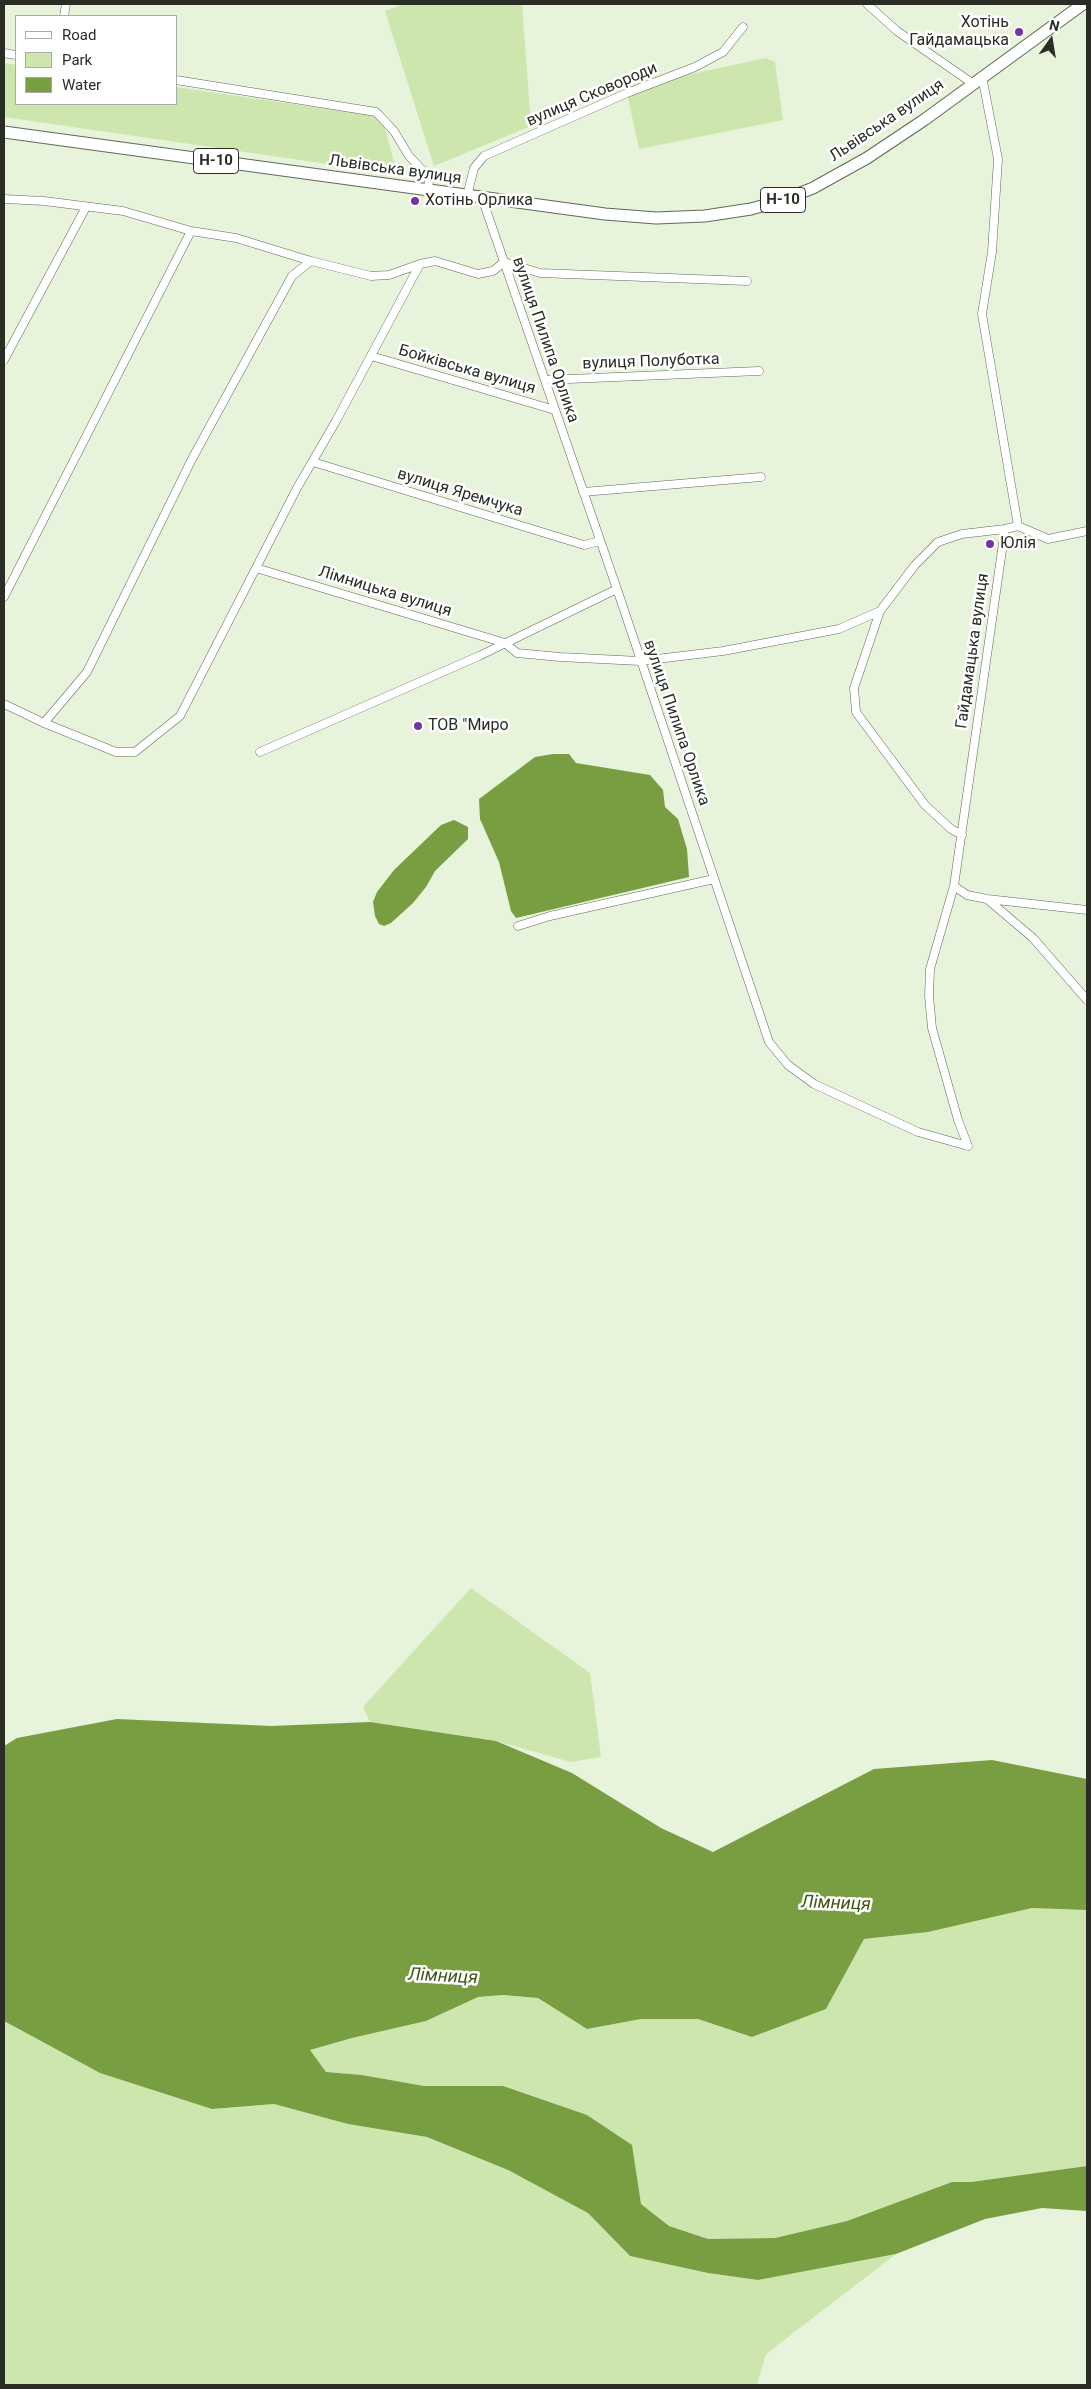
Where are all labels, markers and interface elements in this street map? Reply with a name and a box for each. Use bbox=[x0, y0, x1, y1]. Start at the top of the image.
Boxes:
place label: Хотінь Гайдамацька bbox=[909, 13, 1009, 51]
legend bbox=[15, 15, 178, 105]
north arrow bbox=[1026, 15, 1076, 65]
text: N bbox=[1048, 16, 1061, 34]
text: Road bbox=[62, 26, 96, 44]
marker: Хотінь Гайдамацька bbox=[1013, 26, 1025, 38]
text: Park bbox=[62, 51, 92, 69]
street label: вулиця Сковороди bbox=[524, 59, 660, 131]
text: Water bbox=[62, 76, 101, 94]
street label: Львівська вулиця bbox=[826, 76, 948, 166]
road number: Н-10 bbox=[194, 148, 238, 174]
street label: Львівська вулиця bbox=[327, 151, 463, 189]
road number: Н-10 bbox=[760, 188, 806, 212]
place label: Хотінь Орлика bbox=[425, 191, 533, 211]
marker: Хотінь Орлика bbox=[409, 195, 421, 207]
street label: вулиця Пилипа Орлика bbox=[508, 255, 582, 425]
street label: Бойківська вулиця bbox=[396, 341, 538, 399]
street label: вулиця Полуботка bbox=[582, 350, 720, 374]
street label: вулиця Яремчука bbox=[395, 465, 525, 521]
place label: Юлія bbox=[1000, 534, 1036, 554]
marker: Юлія bbox=[984, 538, 996, 550]
street label: Лімницька вулиця bbox=[316, 563, 454, 621]
street label: Гайдамацька вулиця bbox=[953, 572, 993, 730]
street label: вулиця Пилипа Орлика bbox=[639, 638, 713, 808]
place label: ТОВ "Миро bbox=[428, 716, 509, 736]
marker: ТОВ "Миро bbox=[412, 720, 424, 732]
water label: Лімниця bbox=[801, 1892, 871, 1916]
water label: Лімниця bbox=[408, 1964, 478, 1990]

